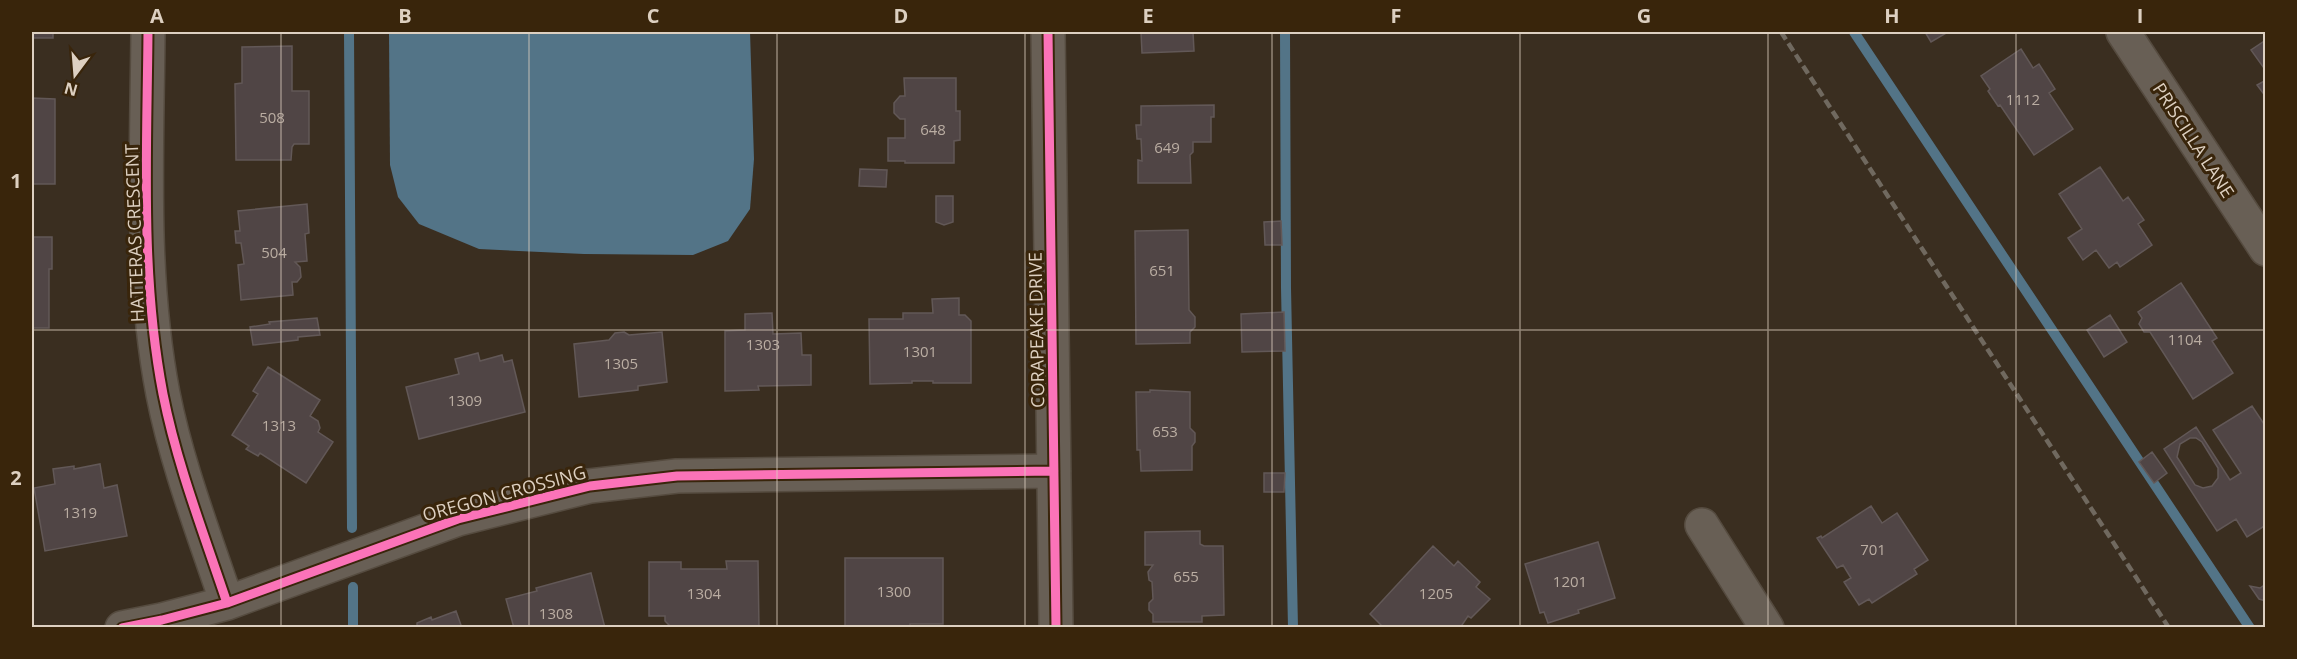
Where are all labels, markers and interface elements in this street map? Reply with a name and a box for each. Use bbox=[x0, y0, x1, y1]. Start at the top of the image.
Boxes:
text: A bbox=[150, 2, 164, 29]
text: B bbox=[398, 2, 412, 29]
text: C bbox=[647, 2, 660, 29]
text: D bbox=[894, 2, 908, 29]
text: E bbox=[1142, 2, 1154, 29]
text: F bbox=[1391, 2, 1401, 29]
text: G bbox=[1637, 2, 1651, 29]
text: H bbox=[1884, 2, 1900, 29]
text: I bbox=[2137, 2, 2143, 29]
north arrow bbox=[45, 45, 105, 105]
text: N bbox=[62, 77, 80, 102]
street label: PRISCILLA LANE bbox=[2148, 78, 2240, 202]
house number: 1112 bbox=[2006, 89, 2040, 109]
house number: 508 bbox=[259, 107, 285, 127]
house number: 648 bbox=[920, 119, 946, 139]
house number: 649 bbox=[1154, 137, 1180, 157]
street label: HATTERAS CRESCENT bbox=[119, 143, 149, 323]
text: 1 bbox=[10, 167, 22, 194]
house number: 504 bbox=[261, 242, 287, 262]
street label: CORAPEAKE DRIVE bbox=[1023, 252, 1049, 408]
house number: 651 bbox=[1149, 260, 1175, 280]
house number: 1104 bbox=[2168, 329, 2203, 349]
house number: 1303 bbox=[746, 334, 780, 354]
house number: 1301 bbox=[903, 341, 937, 361]
house number: 1305 bbox=[604, 353, 638, 373]
house number: 1309 bbox=[448, 390, 482, 410]
house number: 1313 bbox=[262, 415, 296, 435]
house number: 653 bbox=[1152, 421, 1178, 441]
street label: OREGON CROSSING bbox=[420, 460, 588, 526]
text: 2 bbox=[10, 464, 22, 491]
house number: 1319 bbox=[63, 502, 97, 522]
house number: 701 bbox=[1860, 539, 1886, 559]
house number: 655 bbox=[1173, 566, 1199, 586]
house number: 1201 bbox=[1553, 571, 1587, 591]
house number: 1300 bbox=[877, 581, 911, 601]
house number: 1304 bbox=[687, 583, 722, 603]
house number: 1205 bbox=[1419, 583, 1453, 603]
house number: 1308 bbox=[539, 603, 573, 623]

